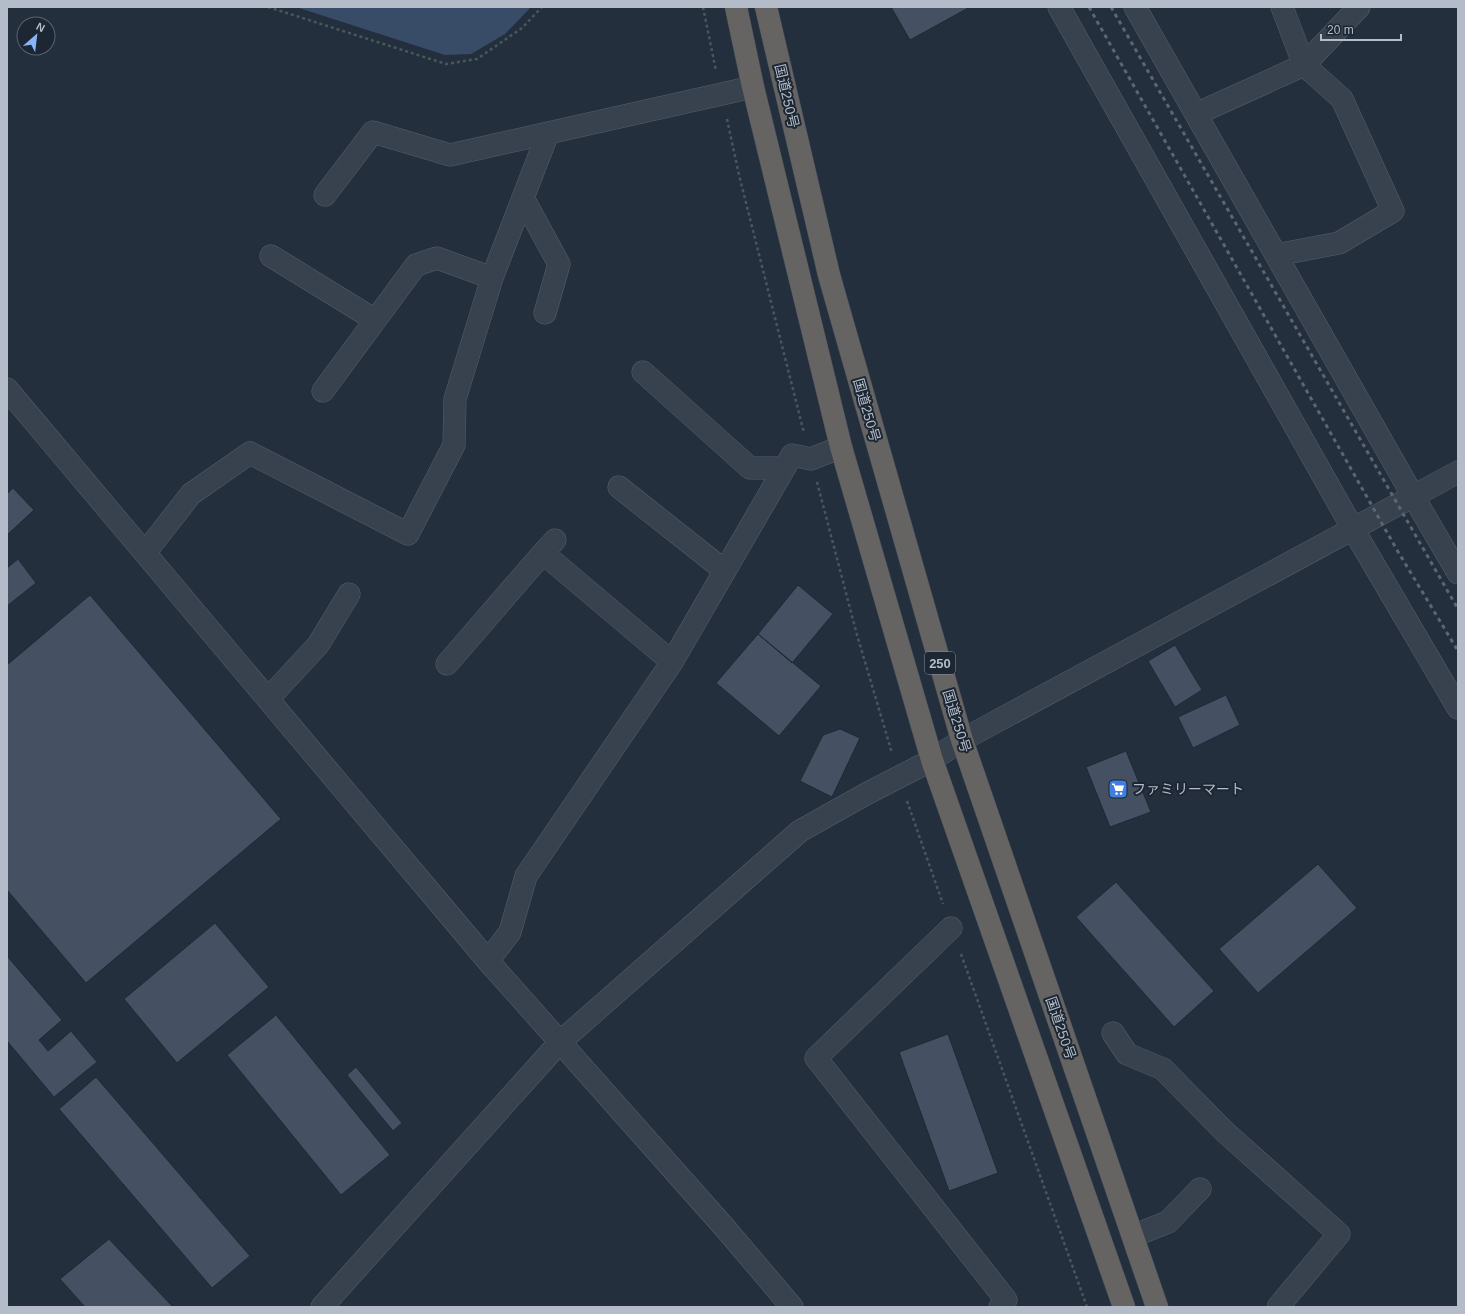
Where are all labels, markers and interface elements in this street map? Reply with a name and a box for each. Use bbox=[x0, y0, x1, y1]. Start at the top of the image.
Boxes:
north arrow bbox=[16, 16, 56, 56]
scale bar bbox=[1321, 16, 1401, 42]
text: N bbox=[34, 20, 47, 34]
text: 20 m bbox=[1327, 23, 1354, 37]
street label: 国道250号 bbox=[772, 62, 802, 130]
street label: 国道250号 bbox=[850, 376, 884, 444]
road number: 250 bbox=[925, 652, 955, 674]
street label: 国道250号 bbox=[940, 687, 974, 755]
supermarket icon: ファミリーマート bbox=[1107, 778, 1129, 800]
place label: ファミリーマート bbox=[1132, 781, 1244, 797]
street label: 国道250号 bbox=[1043, 994, 1079, 1062]

